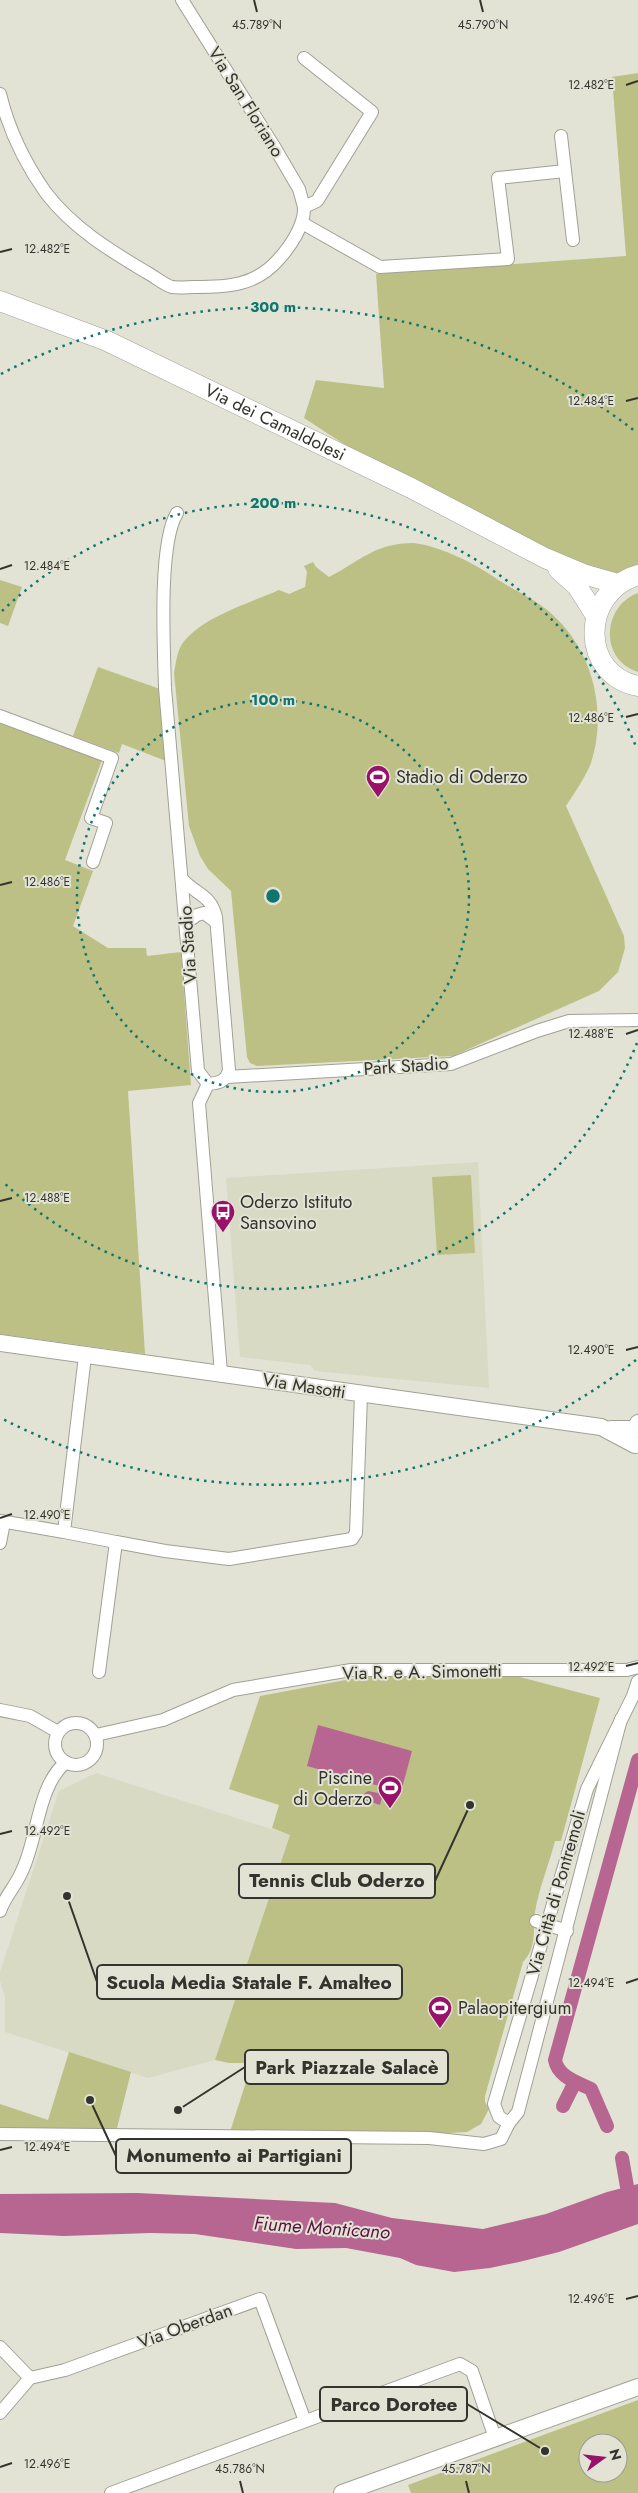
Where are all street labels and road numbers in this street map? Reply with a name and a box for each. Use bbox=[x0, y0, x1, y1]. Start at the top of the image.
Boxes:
street label: Via San Floriano bbox=[202, 42, 290, 162]
street label: Via dei Camaldolesi bbox=[200, 377, 350, 467]
street label: Via Stadio bbox=[172, 905, 204, 985]
street label: Park Stadio bbox=[363, 1050, 450, 1082]
street label: Via Masotti bbox=[260, 1367, 348, 1405]
street label: Via R. e A. Simonetti bbox=[342, 1658, 502, 1686]
street label: Via Città di Pontremoli bbox=[520, 1807, 592, 1979]
street label: Via Oberdan bbox=[134, 2297, 236, 2355]

